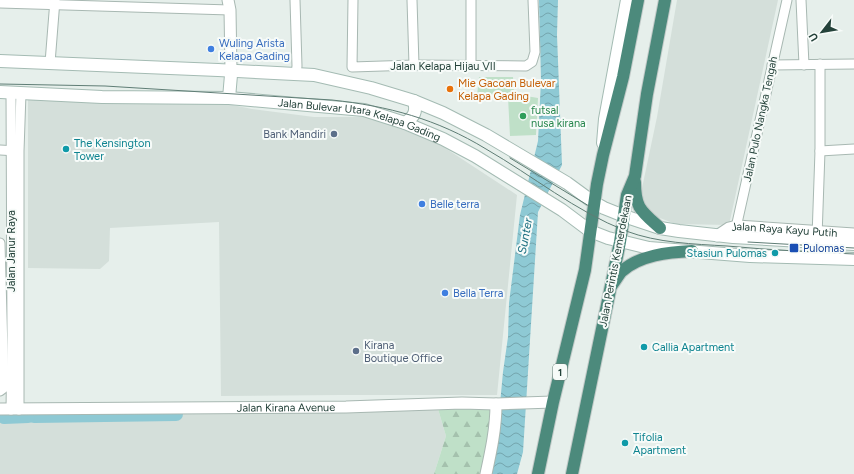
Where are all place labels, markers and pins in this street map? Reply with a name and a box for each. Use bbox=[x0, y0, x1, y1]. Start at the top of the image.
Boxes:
place label: Wuling Arista Kelapa Gading bbox=[219, 37, 290, 63]
marker: Wuling Arista Kelapa Gading bbox=[206, 44, 216, 54]
place label: Mie Gacoan Bulevar Kelapa Gading bbox=[458, 77, 556, 103]
marker: Mie Gacoan Bulevar Kelapa Gading bbox=[445, 84, 455, 94]
place label: futsal nusa kirana bbox=[531, 104, 586, 130]
marker: futsal nusa kirana bbox=[518, 111, 528, 121]
place label: Bank Mandiri bbox=[263, 128, 326, 141]
marker: Bank Mandiri bbox=[329, 129, 339, 139]
place label: The Kensington Tower bbox=[74, 137, 151, 163]
marker: The Kensington Tower bbox=[61, 144, 71, 154]
place label: Belle terra bbox=[430, 198, 479, 211]
marker: Belle terra bbox=[417, 199, 427, 209]
marker: Pulomas bbox=[788, 242, 800, 254]
place label: Pulomas bbox=[803, 242, 844, 255]
place label: Stasiun Pulomas bbox=[686, 247, 767, 260]
marker: Stasiun Pulomas bbox=[770, 248, 780, 258]
place label: Bella Terra bbox=[453, 287, 503, 300]
marker: Bella Terra bbox=[440, 288, 450, 298]
place label: Kirana Boutique Office bbox=[364, 339, 442, 365]
place label: Callia Apartment bbox=[652, 341, 734, 354]
marker: Callia Apartment bbox=[639, 342, 649, 352]
marker: Kirana Boutique Office bbox=[351, 346, 361, 356]
place label: Tifolia Apartment bbox=[633, 431, 686, 457]
marker: Tifolia Apartment bbox=[620, 438, 630, 448]

